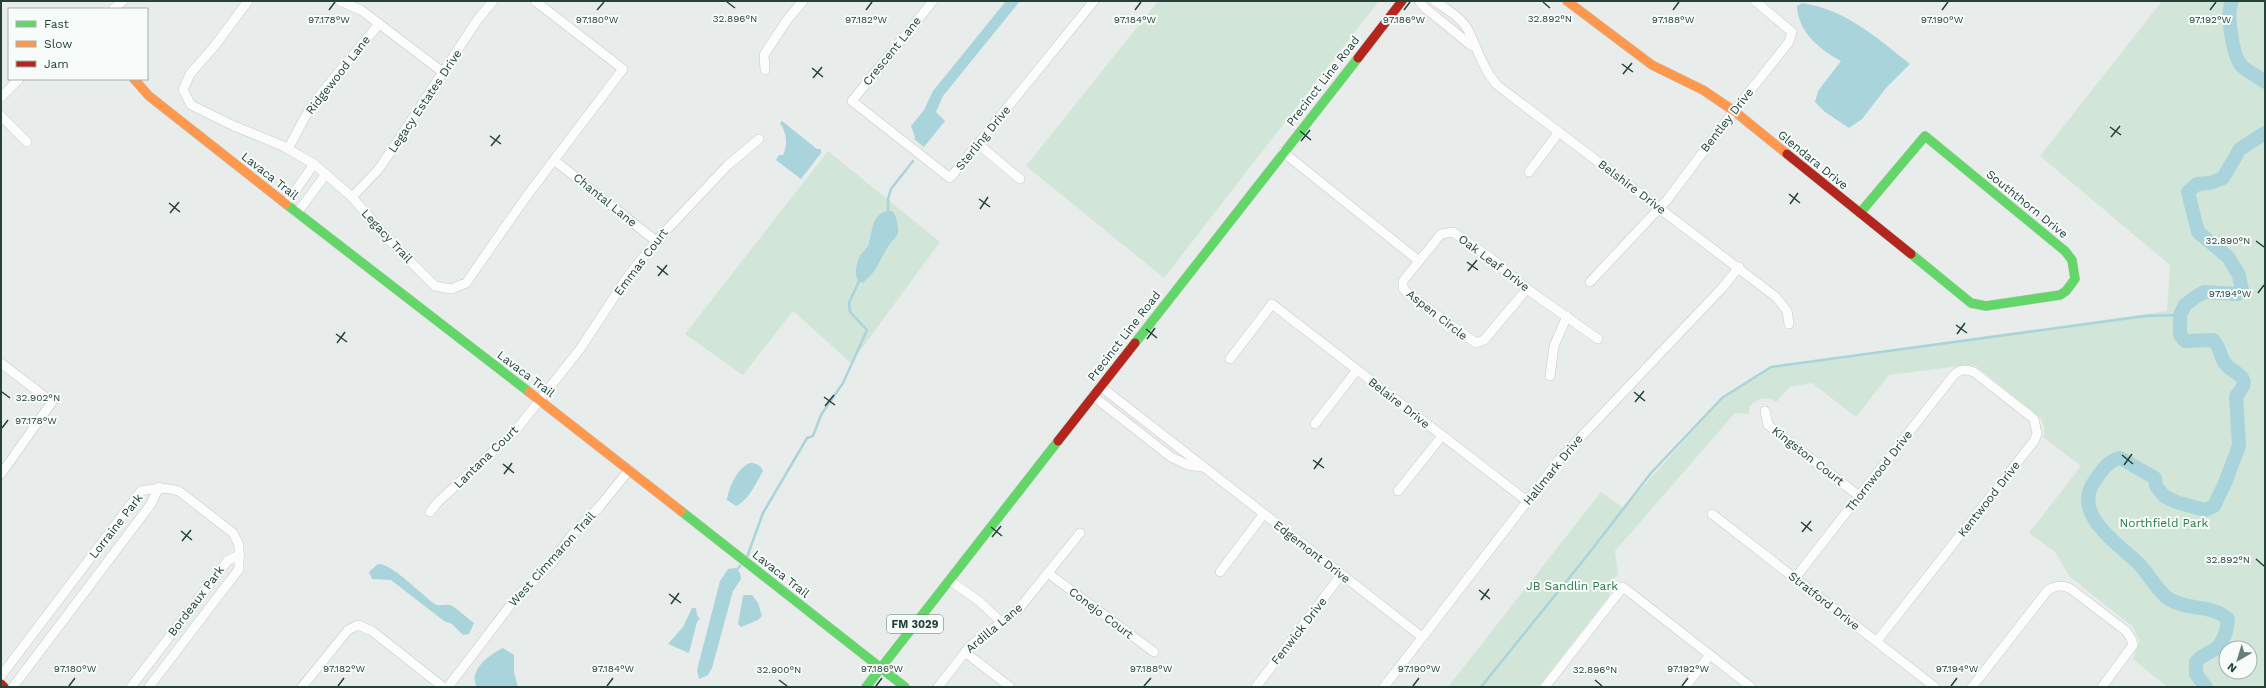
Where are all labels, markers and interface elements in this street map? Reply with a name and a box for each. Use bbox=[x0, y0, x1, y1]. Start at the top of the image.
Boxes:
legend bbox=[8, 8, 148, 80]
text: 32.896°N bbox=[713, 13, 757, 24]
text: 32.892°N bbox=[1528, 13, 1572, 24]
text: 97.178°W bbox=[308, 14, 350, 25]
text: 97.180°W bbox=[576, 14, 619, 25]
text: 97.182°W bbox=[845, 14, 887, 25]
street label: Crescent Lane bbox=[860, 14, 924, 88]
text: 97.184°W bbox=[1114, 14, 1157, 25]
text: 97.186°W bbox=[1383, 14, 1426, 25]
text: 97.188°W bbox=[1652, 14, 1695, 25]
text: 97.190°W bbox=[1921, 14, 1964, 25]
text: 97.192°W bbox=[2189, 14, 2231, 25]
text: Fast bbox=[44, 17, 69, 31]
street label: Ridgewood Lane bbox=[303, 33, 373, 117]
street label: Precinct Line Road bbox=[1284, 33, 1362, 129]
text: Slow bbox=[44, 37, 72, 51]
street label: Legacy Estates Drive bbox=[385, 47, 465, 155]
text: Jam bbox=[44, 57, 69, 71]
street label: Bentley Drive bbox=[1698, 85, 1756, 155]
street label: Sterling Drive bbox=[953, 103, 1013, 173]
street label: Glendara Drive bbox=[1775, 127, 1851, 193]
street label: Lavaca Trail bbox=[239, 149, 302, 203]
street label: Belshire Drive bbox=[1595, 157, 1669, 217]
street label: Souththorn Drive bbox=[1984, 167, 2071, 241]
street label: Chantal Lane bbox=[571, 170, 639, 230]
street label: Legacy Trail bbox=[359, 206, 416, 266]
street label: Emmas Court bbox=[611, 226, 671, 298]
street label: Oak Leaf Drive bbox=[1456, 232, 1532, 294]
text: 32.890°N bbox=[2206, 235, 2250, 246]
street label: Aspen Circle bbox=[1404, 287, 1470, 343]
street label: Precinct Line Road bbox=[1085, 288, 1163, 384]
text: 97.194°W bbox=[2209, 288, 2252, 299]
street label: Lavaca Trail bbox=[494, 348, 558, 400]
street label: Belaire Drive bbox=[1366, 375, 1433, 431]
text: 32.902°N bbox=[16, 392, 60, 403]
text: 97.178°W bbox=[15, 415, 57, 426]
street label: Lantana Court bbox=[451, 423, 521, 491]
street label: Kingston Court bbox=[1769, 424, 1847, 488]
street label: Thornwood Drive bbox=[1843, 427, 1915, 515]
street label: Hallmark Drive bbox=[1520, 432, 1586, 508]
street label: Kentwood Drive bbox=[1955, 458, 2023, 540]
street label: Lorraine Park bbox=[86, 491, 146, 561]
street label: West Cimmaron Trail bbox=[506, 509, 598, 609]
park label: Northfield Park bbox=[2120, 516, 2209, 530]
street label: Edgemont Drive bbox=[1271, 518, 1353, 586]
street label: Lavaca Trail bbox=[750, 547, 813, 601]
text: 32.892°N bbox=[2206, 554, 2250, 565]
street label: Bordeaux Park bbox=[165, 563, 227, 639]
street label: Stratford Drive bbox=[1786, 569, 1863, 633]
park label: JB Sandlin Park bbox=[1526, 579, 1618, 593]
street label: Conejo Court bbox=[1066, 584, 1136, 642]
street label: Fenwick Drive bbox=[1268, 595, 1330, 667]
street label: Ardilla Lane bbox=[963, 600, 1025, 656]
road number: FM 3029 bbox=[887, 615, 943, 633]
north arrow bbox=[2218, 640, 2258, 680]
text: N bbox=[2225, 660, 2239, 675]
text: 97.180°W bbox=[54, 663, 97, 674]
text: 97.182°W bbox=[323, 663, 365, 674]
text: 97.184°W bbox=[592, 663, 635, 674]
text: 97.186°W bbox=[861, 663, 904, 674]
text: 97.188°W bbox=[1130, 663, 1173, 674]
text: 97.190°W bbox=[1398, 663, 1441, 674]
text: 97.192°W bbox=[1667, 663, 1709, 674]
text: 97.194°W bbox=[1936, 663, 1979, 674]
text: 32.900°N bbox=[757, 664, 801, 675]
text: 32.896°N bbox=[1573, 664, 1617, 675]

